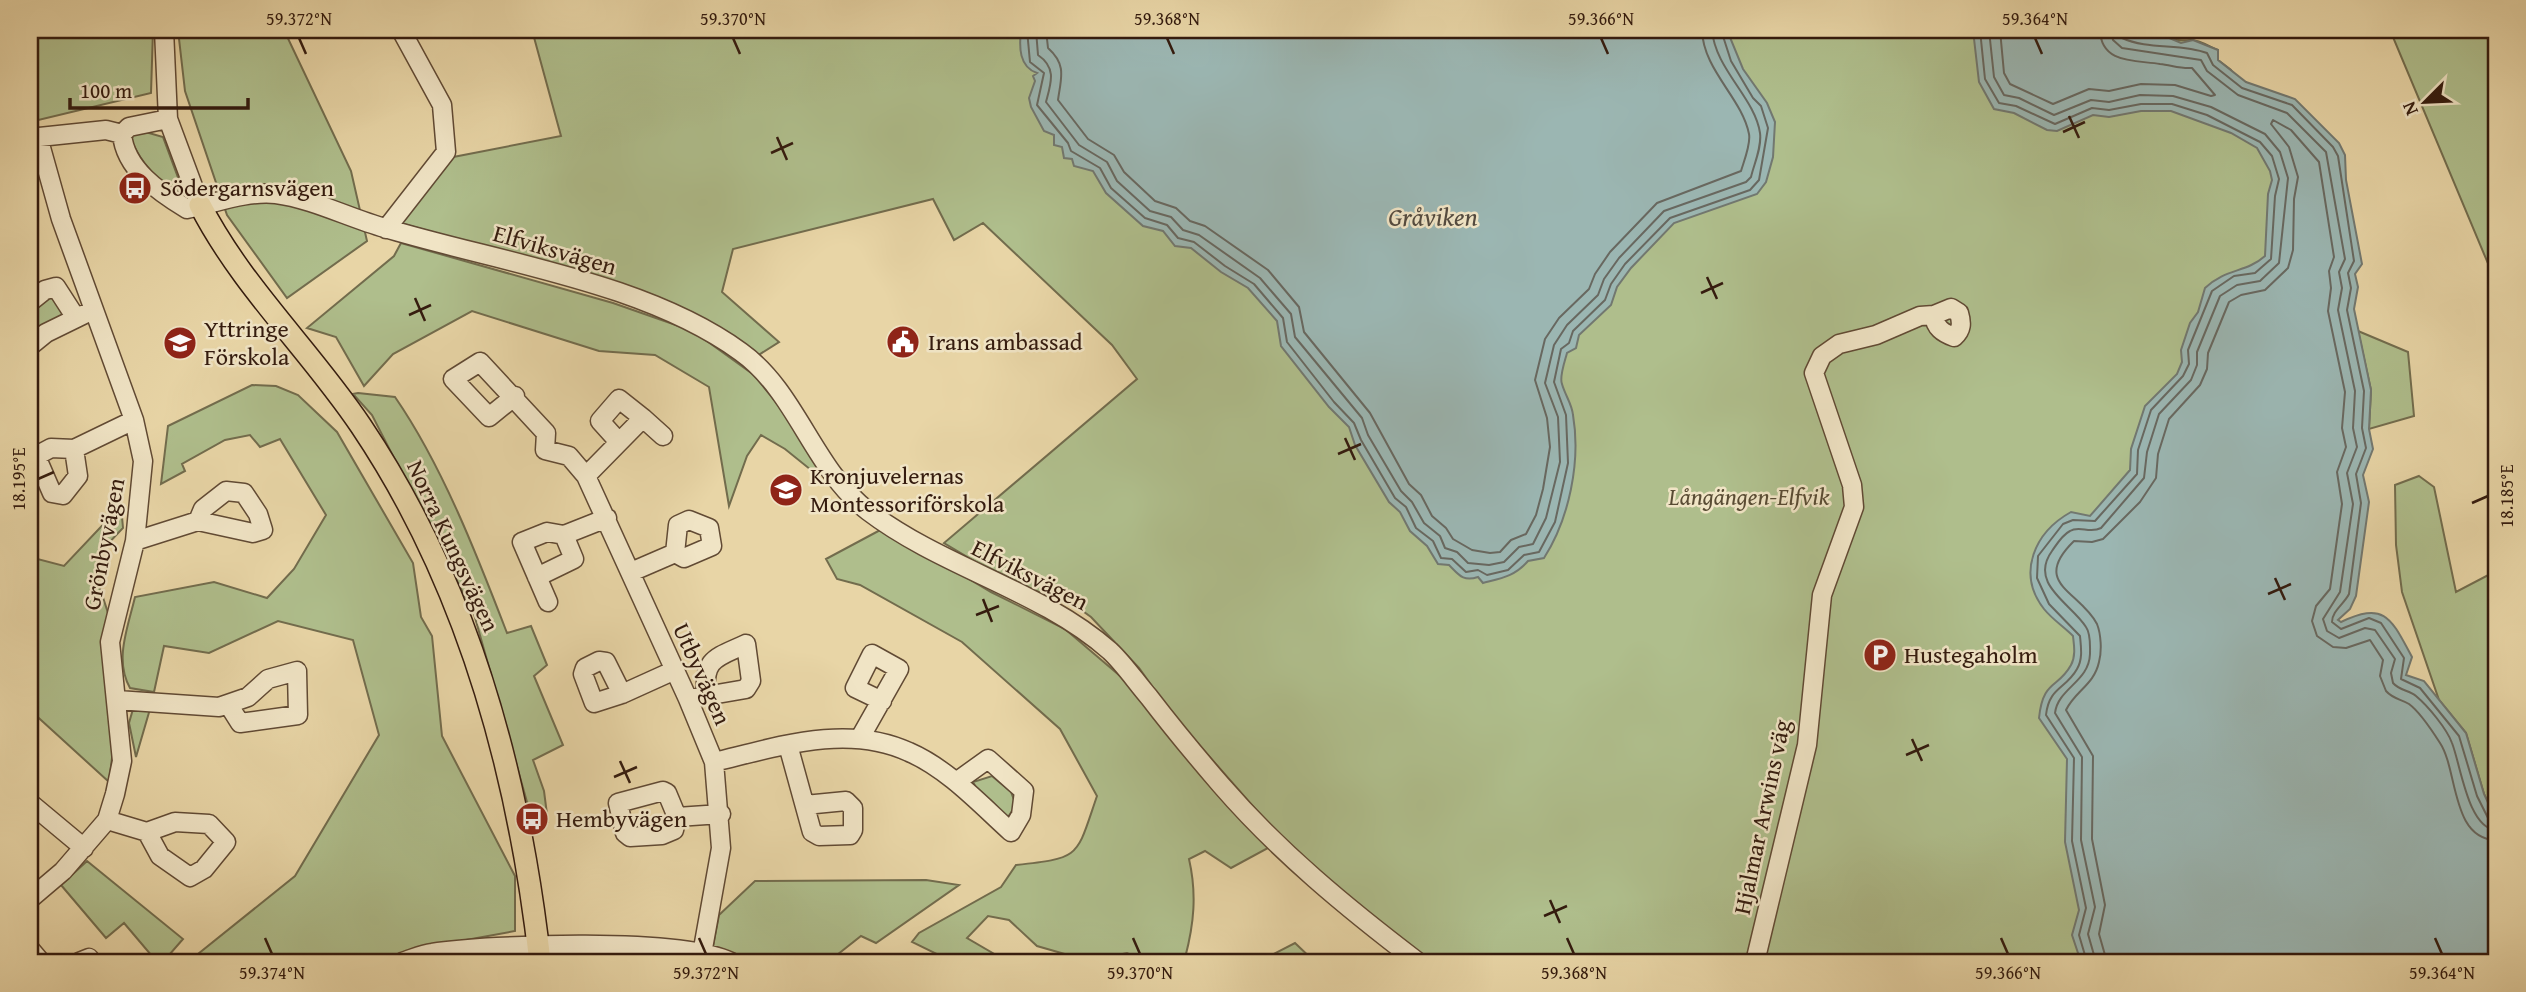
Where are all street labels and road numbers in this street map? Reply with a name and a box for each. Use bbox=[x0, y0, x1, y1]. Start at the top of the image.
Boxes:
street label: Elfviksvägen bbox=[489, 215, 621, 284]
street label: Norra Kungsvägen bbox=[398, 454, 509, 638]
street label: Grönbyvägen bbox=[74, 474, 134, 613]
street label: Elfviksvägen bbox=[966, 530, 1095, 619]
street label: Utbyvägen bbox=[664, 617, 741, 731]
street label: Hjalmar Arwins väg bbox=[1724, 716, 1799, 918]

